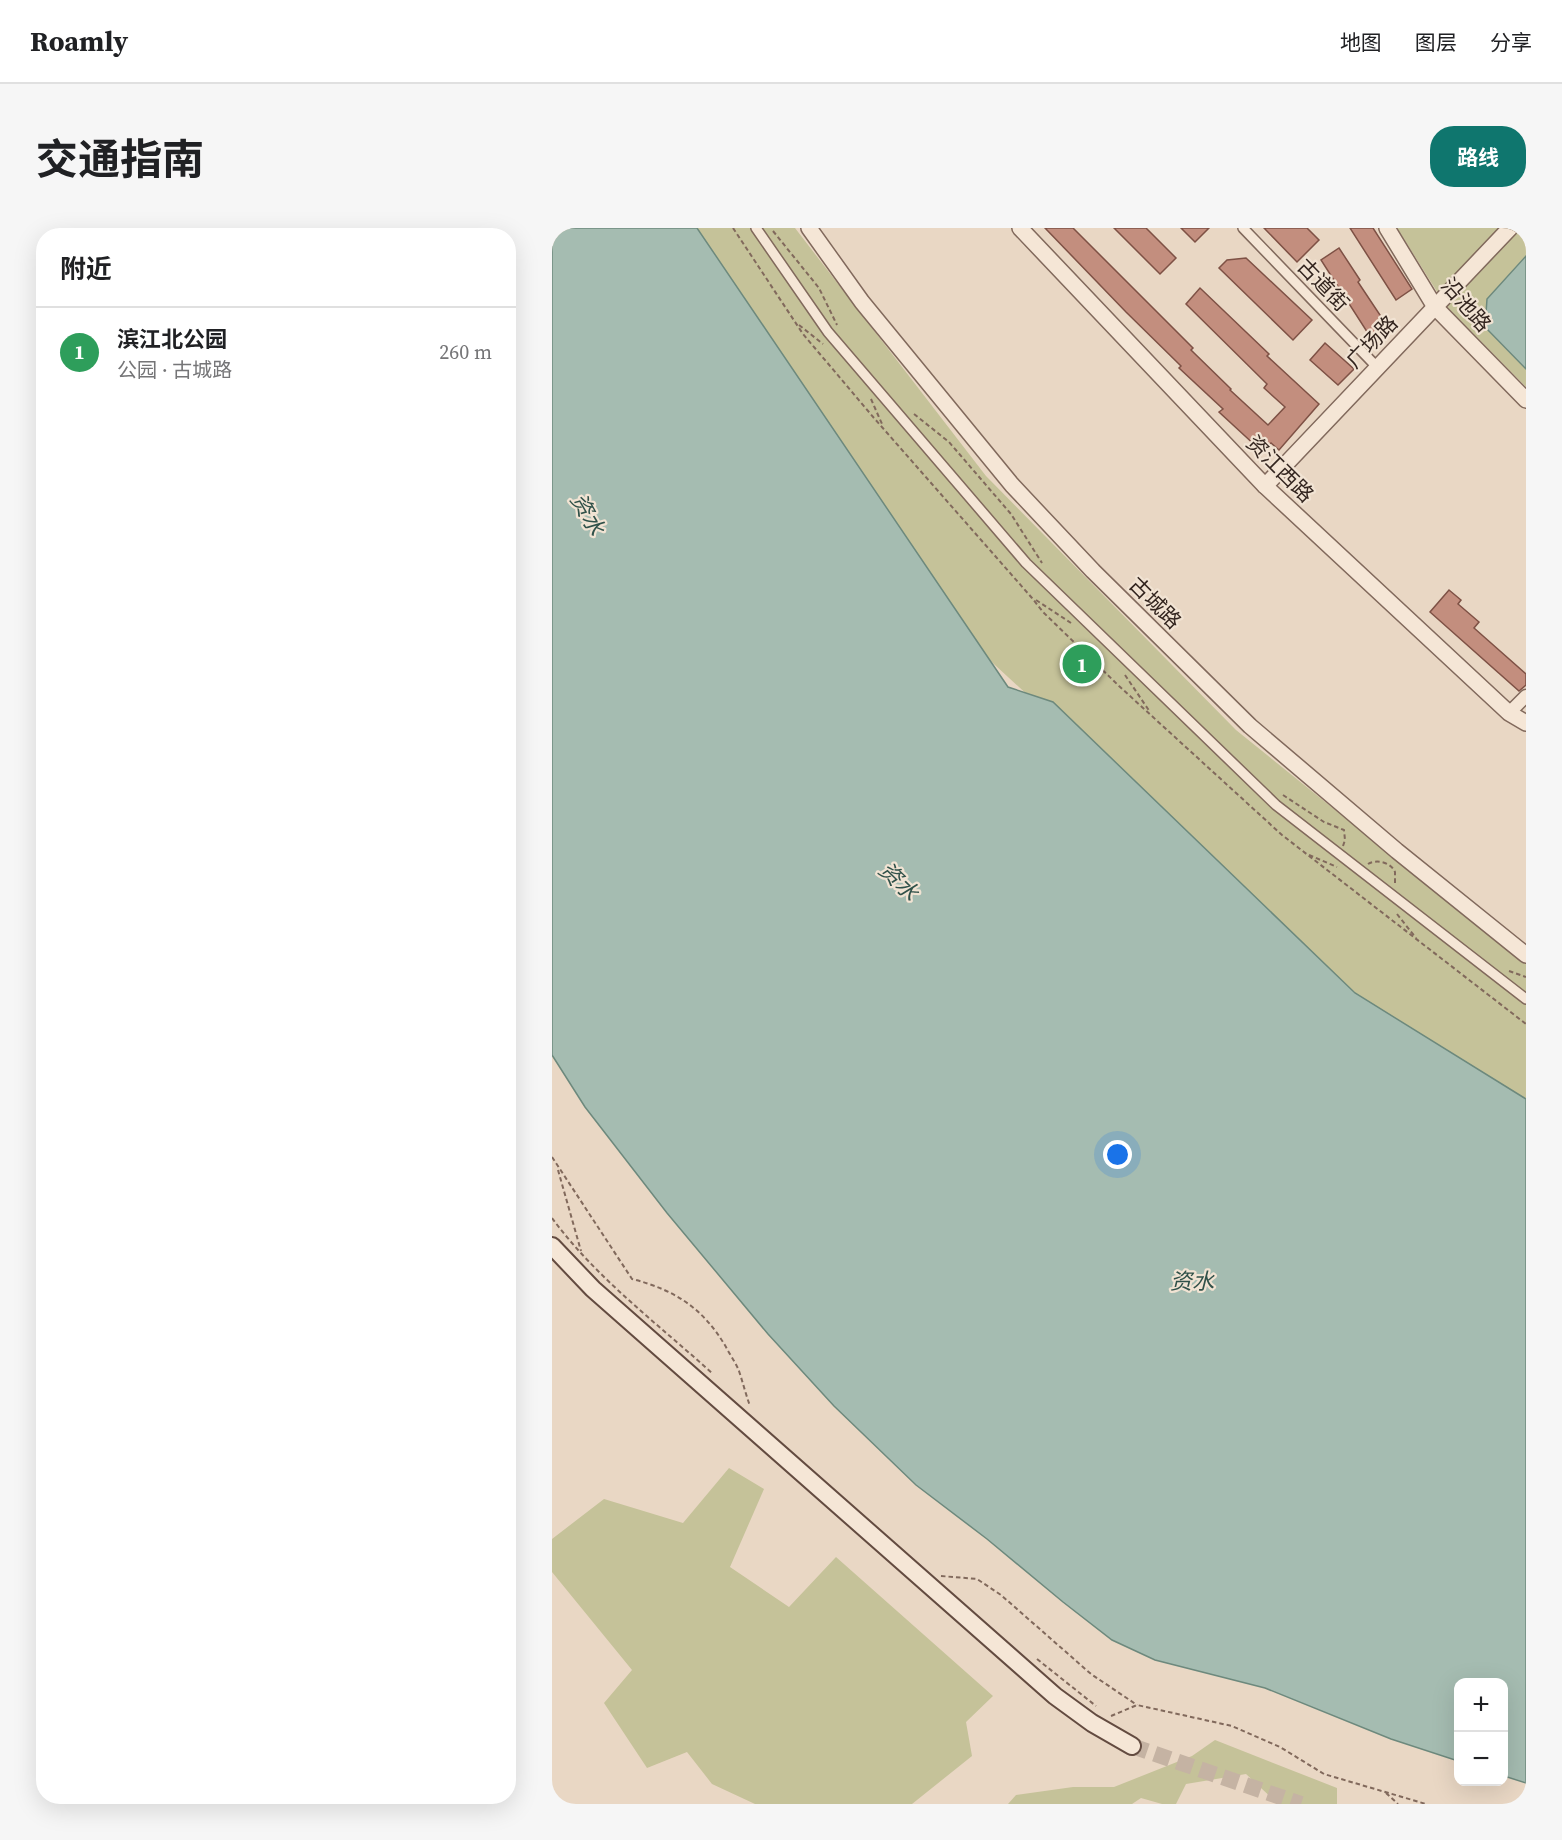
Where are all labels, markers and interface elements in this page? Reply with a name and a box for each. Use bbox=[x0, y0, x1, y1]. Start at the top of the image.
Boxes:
text: Roamly bbox=[30, 22, 128, 60]
text: 地图 bbox=[1340, 28, 1382, 57]
text: 图层 bbox=[1415, 28, 1457, 57]
text: 分享 bbox=[1490, 28, 1532, 57]
button: 路线 bbox=[1430, 126, 1526, 187]
text: 交通指南 bbox=[36, 130, 204, 188]
text: 附近 bbox=[60, 251, 112, 287]
street label: 古道街 bbox=[1291, 252, 1356, 317]
street label: 沿池路 bbox=[1435, 271, 1498, 338]
street label: 广场路 bbox=[1339, 309, 1404, 374]
text: 滨江北公园 bbox=[117, 324, 227, 354]
text: 1 bbox=[74, 338, 85, 366]
text: 260 m bbox=[439, 338, 492, 366]
text: 公园 · 古城路 bbox=[117, 356, 232, 384]
street label: 资江西路 bbox=[1240, 429, 1320, 509]
water label: 资水 bbox=[564, 487, 612, 541]
street label: 古城路 bbox=[1123, 570, 1188, 635]
pin: 1 bbox=[1062, 642, 1102, 686]
water label: 资水 bbox=[873, 855, 926, 908]
your location bbox=[1103, 1140, 1132, 1169]
water label: 资水 bbox=[1170, 1266, 1215, 1296]
map controls bbox=[1454, 1678, 1508, 1786]
button: + bbox=[1454, 1678, 1508, 1732]
button: − bbox=[1454, 1732, 1508, 1786]

